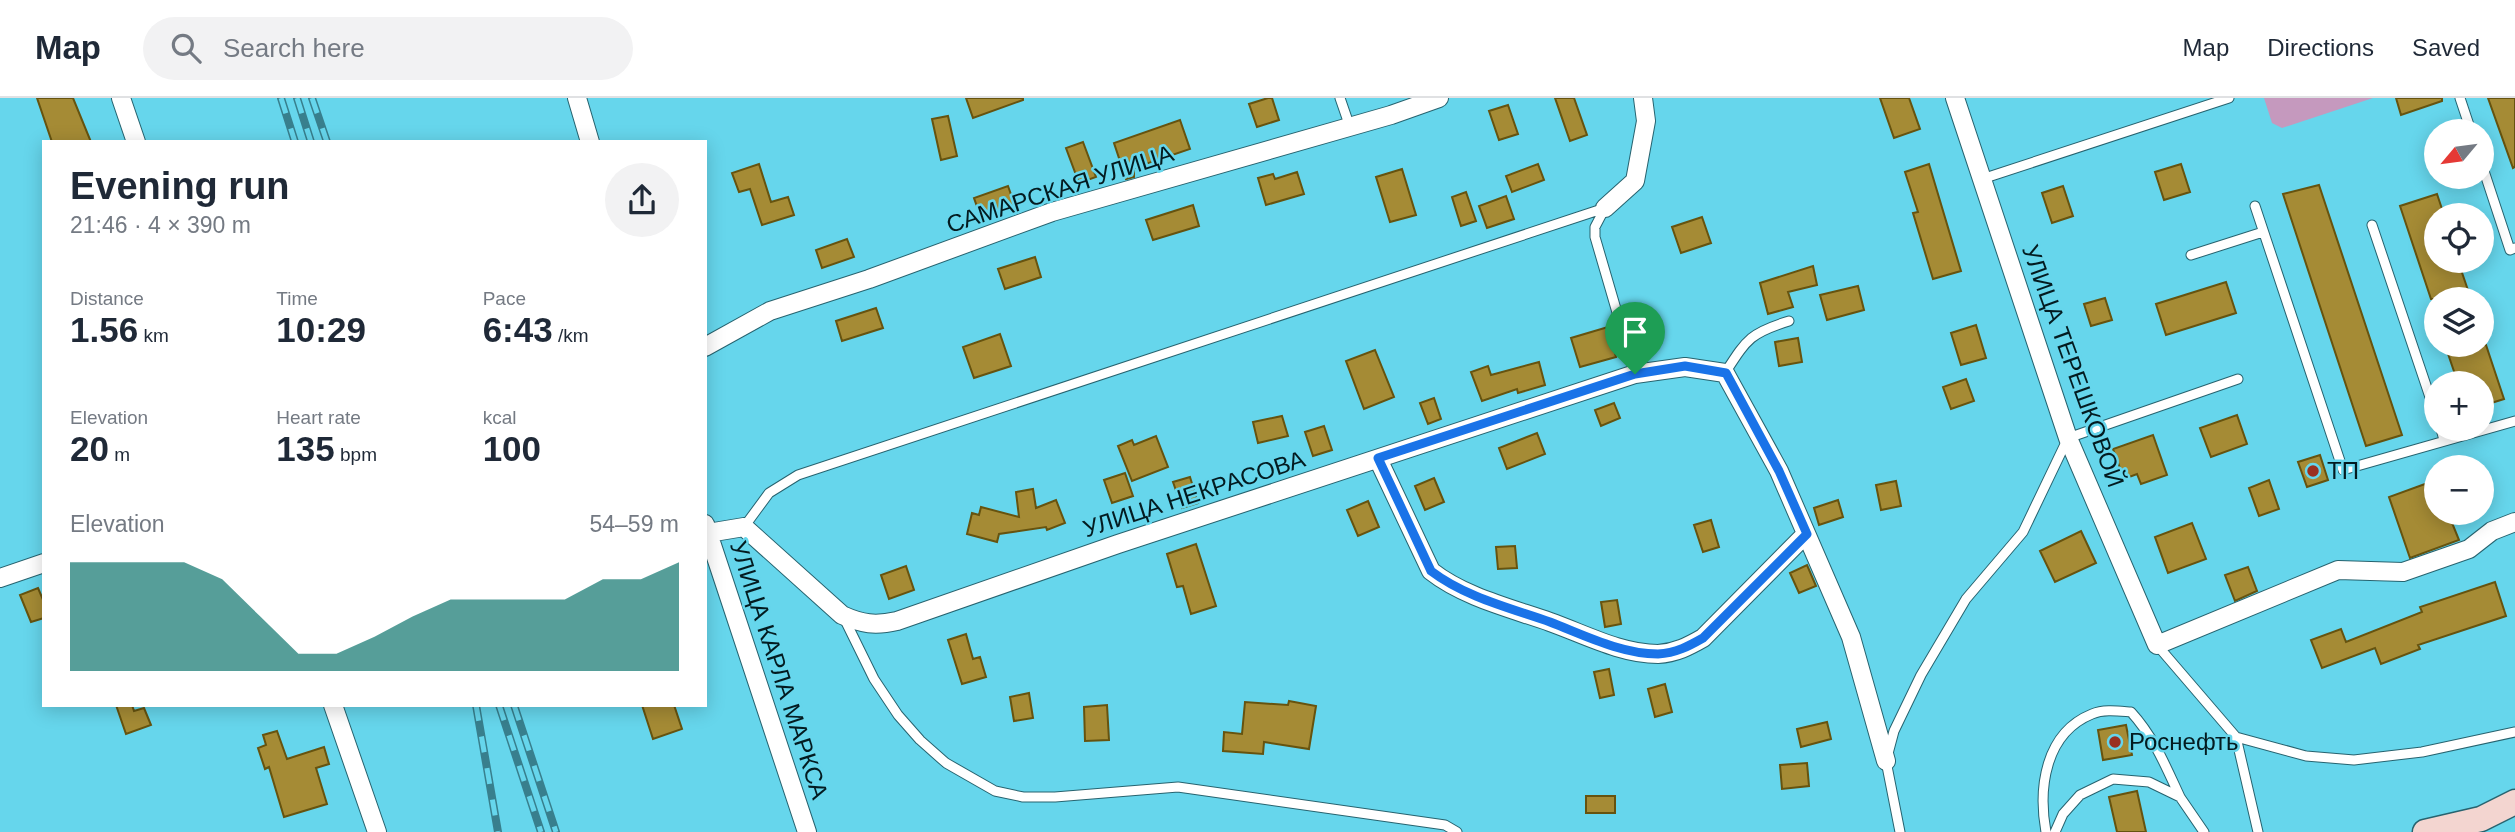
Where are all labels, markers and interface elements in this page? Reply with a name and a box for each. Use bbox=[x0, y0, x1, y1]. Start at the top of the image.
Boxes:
search box bbox=[143, 17, 633, 80]
text: Map bbox=[35, 29, 101, 66]
icon: search bbox=[167, 29, 205, 67]
text: Search here bbox=[223, 33, 365, 63]
text: Map bbox=[2183, 34, 2229, 61]
text: Directions bbox=[2267, 34, 2374, 61]
text: Saved bbox=[2412, 34, 2480, 61]
north arrow bbox=[2424, 119, 2494, 189]
map controls bbox=[2424, 119, 2494, 525]
street label: САМАРСКАЯ УЛИЦА bbox=[943, 139, 1177, 238]
button: share bbox=[605, 163, 679, 237]
text: Evening run bbox=[70, 165, 290, 207]
button: locate bbox=[2424, 203, 2494, 273]
text: 21:46 · 4 × 390 m bbox=[70, 212, 251, 238]
street label: УЛИЦА ТЕРЕШКОВОЙ bbox=[2017, 241, 2130, 491]
button: layers bbox=[2424, 287, 2494, 357]
text: Distance bbox=[70, 288, 144, 309]
text: Time bbox=[276, 288, 318, 309]
text: Pace bbox=[483, 288, 526, 309]
pin bbox=[1605, 302, 1665, 374]
text: 1.56 bbox=[70, 310, 138, 349]
text: 10:29 bbox=[276, 310, 366, 349]
text: 6:43 bbox=[483, 310, 553, 349]
icon: arrive bbox=[1616, 313, 1654, 351]
text: km bbox=[138, 325, 169, 346]
text: /km bbox=[553, 325, 589, 346]
button: + bbox=[2424, 371, 2494, 441]
text: Elevation bbox=[70, 407, 148, 428]
text: Heart rate bbox=[276, 407, 361, 428]
text: kcal bbox=[483, 407, 516, 428]
text: 20 bbox=[70, 429, 109, 468]
text: 135 bbox=[276, 429, 335, 468]
text: 100 bbox=[483, 429, 541, 468]
text: m bbox=[109, 444, 130, 465]
text: bpm bbox=[335, 444, 377, 465]
street label: УЛИЦА НЕКРАСОВА bbox=[1079, 445, 1308, 542]
button: − bbox=[2424, 455, 2494, 525]
place label: ТП bbox=[2327, 457, 2359, 484]
marker: ТП bbox=[2305, 463, 2321, 479]
text: Elevation bbox=[70, 511, 165, 537]
text: 54–59 m bbox=[589, 511, 679, 537]
street label: УЛИЦА КАРЛА МАРКСА bbox=[725, 538, 834, 802]
place label: Роснефть bbox=[2129, 728, 2239, 755]
marker: Роснефть bbox=[2107, 734, 2123, 750]

